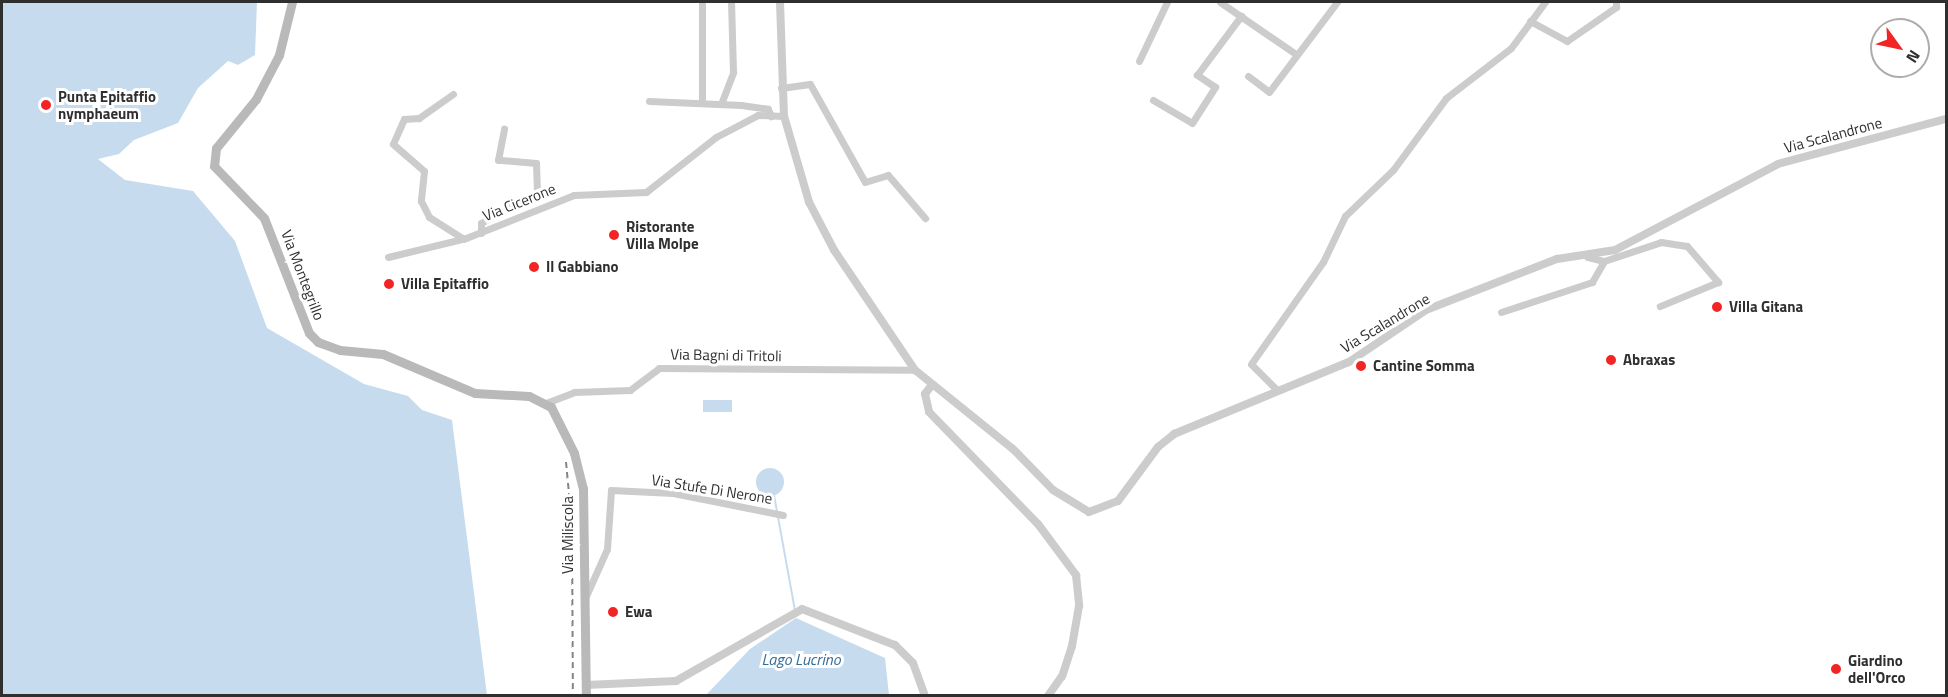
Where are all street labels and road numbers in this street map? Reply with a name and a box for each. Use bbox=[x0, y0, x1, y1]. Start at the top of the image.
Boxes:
street label: Via Scalandrone bbox=[1782, 113, 1884, 157]
street label: Via Cicerone bbox=[480, 179, 558, 225]
street label: Via Montegrillo bbox=[278, 227, 328, 323]
street label: Via Scalandrone bbox=[1337, 289, 1433, 357]
street label: Via Bagni di Tritoli bbox=[670, 345, 782, 365]
street label: Via Stufe Di Nerone bbox=[650, 471, 774, 507]
street label: Via Miliscola bbox=[559, 496, 577, 574]

